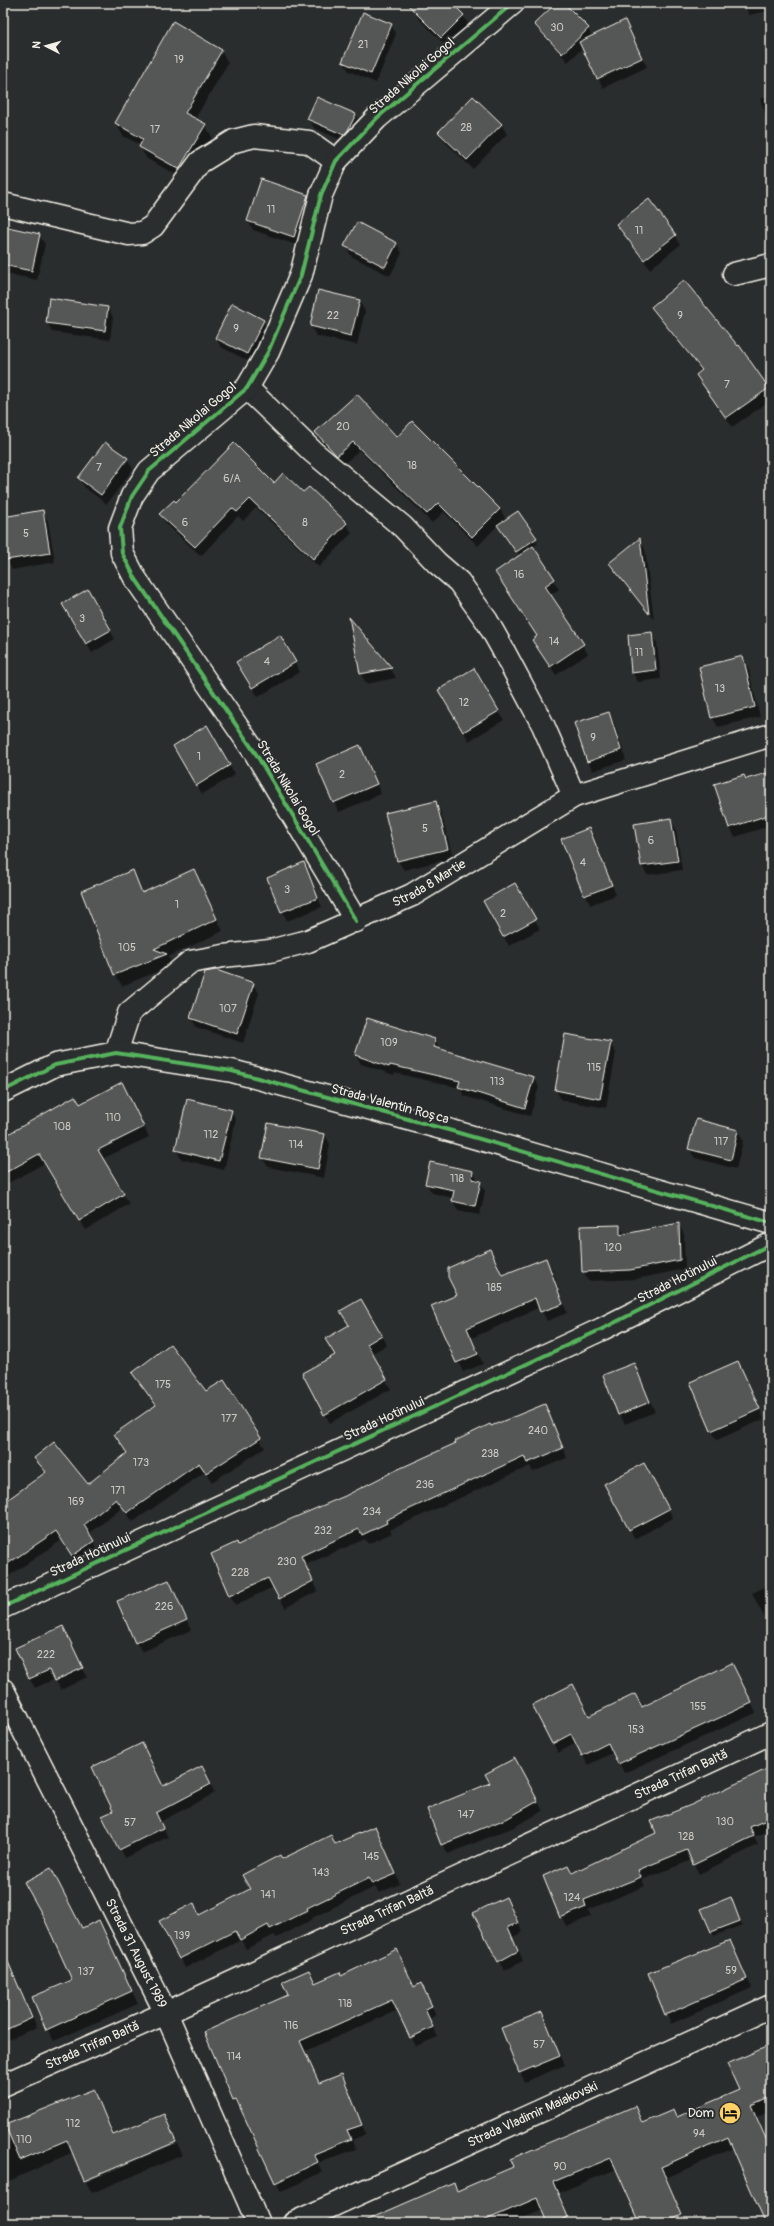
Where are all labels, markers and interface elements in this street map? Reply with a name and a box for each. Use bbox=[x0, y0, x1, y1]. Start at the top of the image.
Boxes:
house number: 30 bbox=[550, 21, 564, 34]
north arrow bbox=[26, 26, 66, 66]
street label: Strada Nikolai Gogol bbox=[366, 34, 458, 118]
house number: 21 bbox=[358, 38, 368, 51]
text: N bbox=[30, 40, 43, 49]
house number: 19 bbox=[174, 53, 184, 66]
house number: 28 bbox=[460, 121, 472, 134]
house number: 17 bbox=[150, 123, 160, 136]
house number: 11 bbox=[267, 203, 275, 216]
house number: 11 bbox=[635, 224, 643, 237]
house number: 22 bbox=[327, 309, 339, 322]
house number: 9 bbox=[677, 309, 683, 322]
house number: 9 bbox=[233, 322, 239, 335]
house number: 7 bbox=[724, 378, 730, 391]
street label: Strada Nikolai Gogol bbox=[146, 379, 240, 461]
house number: 20 bbox=[336, 420, 350, 433]
house number: 18 bbox=[407, 459, 417, 472]
house number: 7 bbox=[96, 461, 102, 474]
house number: 6/A bbox=[223, 472, 241, 485]
house number: 6 bbox=[182, 516, 188, 529]
house number: 8 bbox=[302, 516, 308, 529]
house number: 5 bbox=[23, 527, 29, 540]
house number: 16 bbox=[514, 568, 524, 581]
house number: 3 bbox=[79, 612, 85, 625]
house number: 14 bbox=[549, 635, 560, 648]
house number: 11 bbox=[635, 646, 643, 659]
house number: 4 bbox=[264, 655, 271, 668]
house number: 13 bbox=[715, 682, 725, 695]
house number: 12 bbox=[459, 696, 469, 709]
house number: 9 bbox=[590, 731, 596, 744]
street label: Strada Nikolai Gogol bbox=[253, 737, 323, 839]
house number: 1 bbox=[197, 750, 201, 763]
house number: 2 bbox=[339, 768, 345, 781]
house number: 5 bbox=[422, 822, 428, 835]
house number: 6 bbox=[648, 834, 654, 847]
street label: Strada 8 Martie bbox=[390, 856, 469, 911]
house number: 4 bbox=[580, 856, 587, 869]
house number: 3 bbox=[284, 883, 290, 896]
house number: 1 bbox=[175, 898, 179, 911]
house number: 2 bbox=[500, 907, 506, 920]
house number: 105 bbox=[118, 941, 136, 954]
house number: 107 bbox=[219, 1002, 237, 1015]
house number: 109 bbox=[380, 1036, 398, 1049]
house number: 115 bbox=[587, 1061, 601, 1074]
house number: 113 bbox=[490, 1075, 504, 1088]
street label: Strada Valentin Roșca bbox=[329, 1081, 451, 1127]
house number: 110 bbox=[105, 1111, 121, 1124]
house number: 108 bbox=[53, 1120, 71, 1133]
house number: 112 bbox=[204, 1128, 218, 1141]
house number: 117 bbox=[714, 1135, 728, 1148]
house number: 114 bbox=[289, 1138, 304, 1151]
house number: 118 bbox=[450, 1172, 465, 1185]
house number: 120 bbox=[604, 1241, 622, 1254]
street label: Strada Hotinului bbox=[635, 1253, 719, 1307]
house number: 185 bbox=[486, 1281, 502, 1294]
house number: 175 bbox=[155, 1378, 171, 1391]
street label: Strada Hotinului bbox=[341, 1393, 427, 1445]
house number: 177 bbox=[221, 1412, 237, 1425]
house number: 240 bbox=[528, 1424, 548, 1437]
house number: 238 bbox=[481, 1447, 499, 1460]
house number: 173 bbox=[133, 1456, 149, 1469]
house number: 236 bbox=[416, 1478, 434, 1491]
house number: 171 bbox=[111, 1484, 125, 1497]
house number: 169 bbox=[68, 1495, 85, 1508]
house number: 234 bbox=[363, 1505, 382, 1518]
house number: 232 bbox=[314, 1524, 332, 1537]
street label: Strada Hotinului bbox=[47, 1529, 133, 1581]
house number: 230 bbox=[277, 1555, 297, 1568]
house number: 228 bbox=[231, 1566, 249, 1579]
house number: 226 bbox=[155, 1600, 173, 1613]
house number: 222 bbox=[37, 1648, 55, 1661]
house number: 155 bbox=[690, 1700, 706, 1713]
house number: 153 bbox=[628, 1723, 644, 1736]
street label: Strada Trifan Baltă bbox=[632, 1746, 731, 1803]
house number: 147 bbox=[458, 1808, 474, 1821]
house number: 130 bbox=[716, 1815, 734, 1828]
house number: 57 bbox=[124, 1816, 136, 1829]
house number: 128 bbox=[678, 1830, 694, 1843]
house number: 145 bbox=[363, 1850, 379, 1863]
house number: 143 bbox=[313, 1866, 329, 1879]
street label: Strada Trifan Baltă bbox=[338, 1882, 437, 1939]
house number: 141 bbox=[261, 1888, 275, 1901]
house number: 124 bbox=[564, 1891, 581, 1904]
street label: Strada 31 August 1989 bbox=[102, 1896, 170, 2011]
house number: 139 bbox=[174, 1929, 190, 1942]
house number: 59 bbox=[725, 1964, 737, 1977]
house number: 137 bbox=[78, 1965, 94, 1978]
house number: 118 bbox=[338, 1997, 353, 2010]
street label: Strada Trifan Baltă bbox=[43, 2018, 142, 2073]
house number: 116 bbox=[283, 2019, 299, 2032]
house number: 57 bbox=[533, 2038, 545, 2051]
house number: 114 bbox=[227, 2050, 242, 2063]
street label: Strada Vladimir Maiakovski bbox=[465, 2078, 600, 2151]
hotel icon: Dom bbox=[717, 2100, 743, 2126]
place label: Dom bbox=[688, 2105, 714, 2121]
house number: 112 bbox=[66, 2117, 80, 2130]
house number: 94 bbox=[693, 2127, 706, 2140]
house number: 110 bbox=[16, 2133, 32, 2146]
house number: 90 bbox=[553, 2160, 567, 2173]

